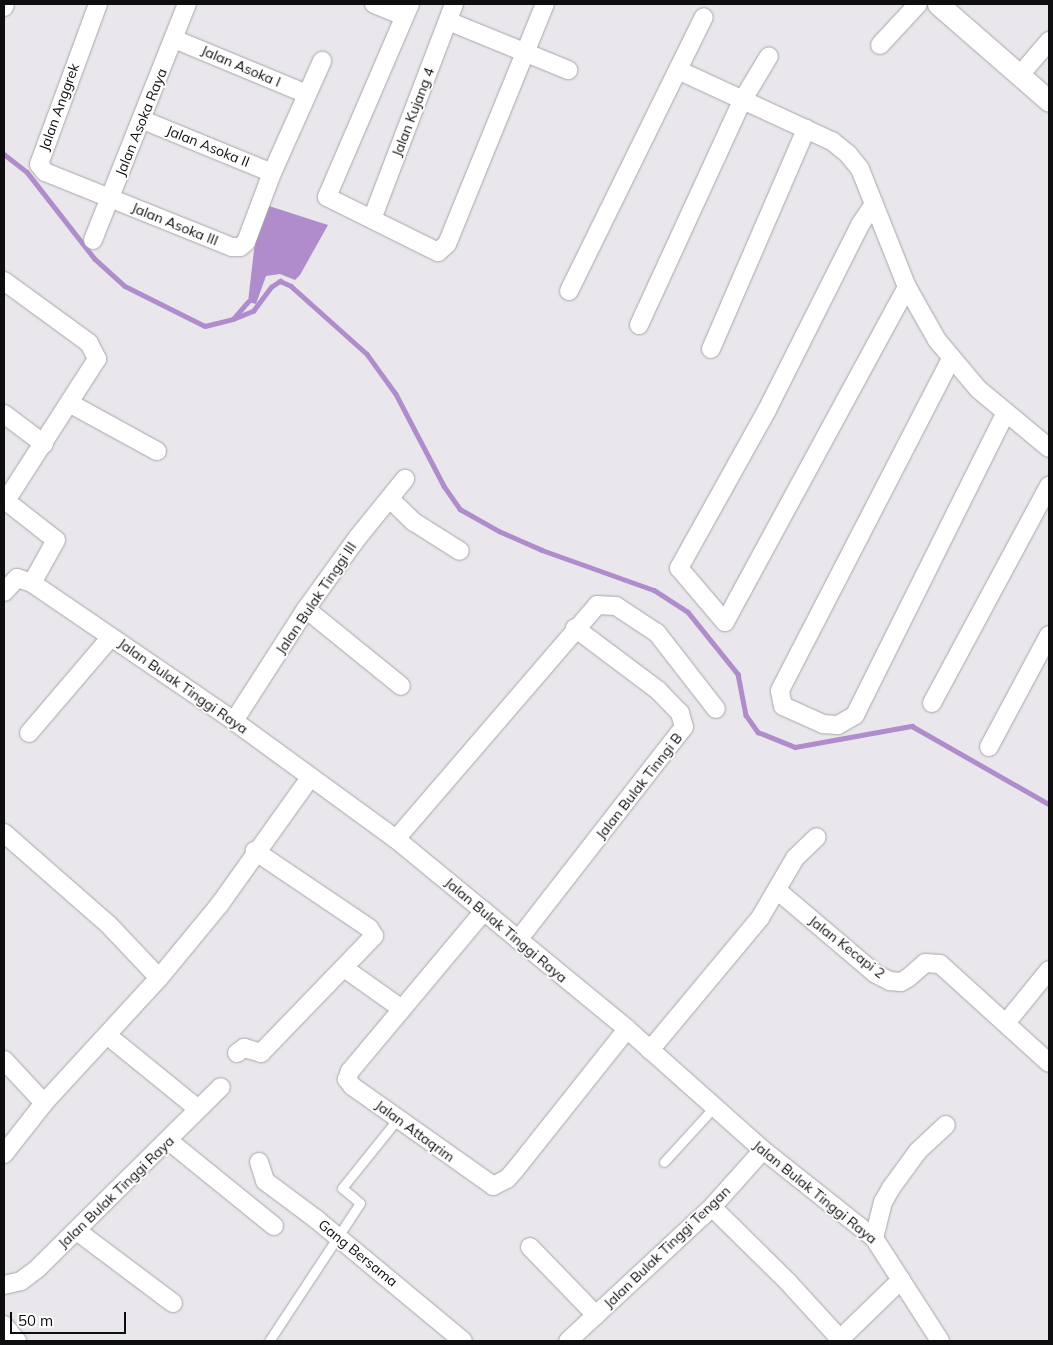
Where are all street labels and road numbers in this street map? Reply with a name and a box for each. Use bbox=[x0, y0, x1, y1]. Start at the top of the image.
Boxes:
street label: Jalan Asoka I bbox=[199, 42, 283, 90]
street label: Jalan Anggrek bbox=[35, 61, 83, 153]
street label: Jalan Kujang 4 bbox=[388, 65, 438, 159]
street label: Jalan Asoka Raya bbox=[112, 66, 170, 178]
street label: Jalan Asoka II bbox=[164, 122, 252, 170]
street label: Jalan Asoka III bbox=[129, 199, 221, 249]
street label: Jalan Bulak Tinggi III bbox=[272, 539, 360, 657]
street label: Jalan Bulak Tinggi Raya bbox=[115, 635, 251, 737]
street label: Jalan Bulak Tinngi B bbox=[592, 730, 686, 842]
street label: Jalan Bulak Tinggi Raya bbox=[441, 874, 571, 986]
street label: Jalan Kecapi 2 bbox=[806, 912, 888, 982]
street label: Jalan Attaqrim bbox=[372, 1097, 458, 1165]
street label: Jalan Bulak Tinggi Raya bbox=[55, 1132, 177, 1252]
street label: Jalan Bulak Tinggi Raya bbox=[750, 1137, 880, 1247]
street label: Jalan Bulak Tinggi Tengan bbox=[600, 1182, 734, 1312]
street label: Gang Bersama bbox=[315, 1216, 401, 1290]

